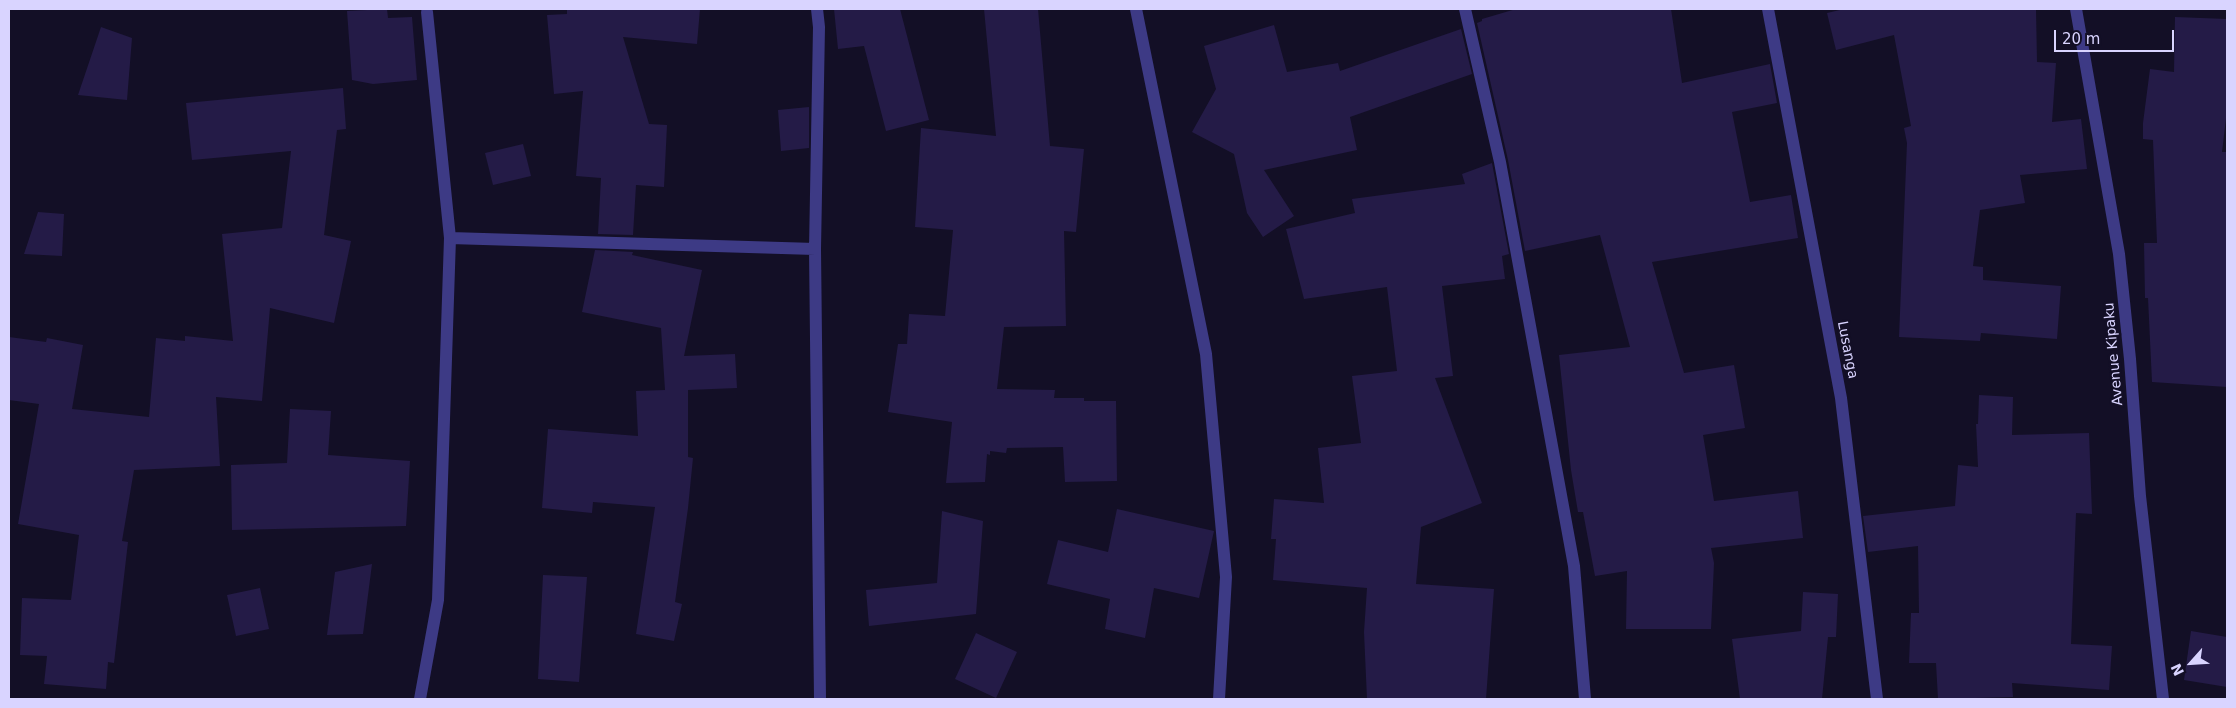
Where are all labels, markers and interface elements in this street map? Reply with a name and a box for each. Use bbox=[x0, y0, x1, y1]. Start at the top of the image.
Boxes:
scale bar bbox=[2056, 20, 2176, 52]
text: 20 m bbox=[2062, 30, 2100, 48]
street label: Avenue Kipaku bbox=[2101, 302, 2127, 406]
street label: Lusanga bbox=[1833, 320, 1861, 380]
north arrow bbox=[2166, 638, 2216, 688]
text: N bbox=[2168, 661, 2187, 678]

